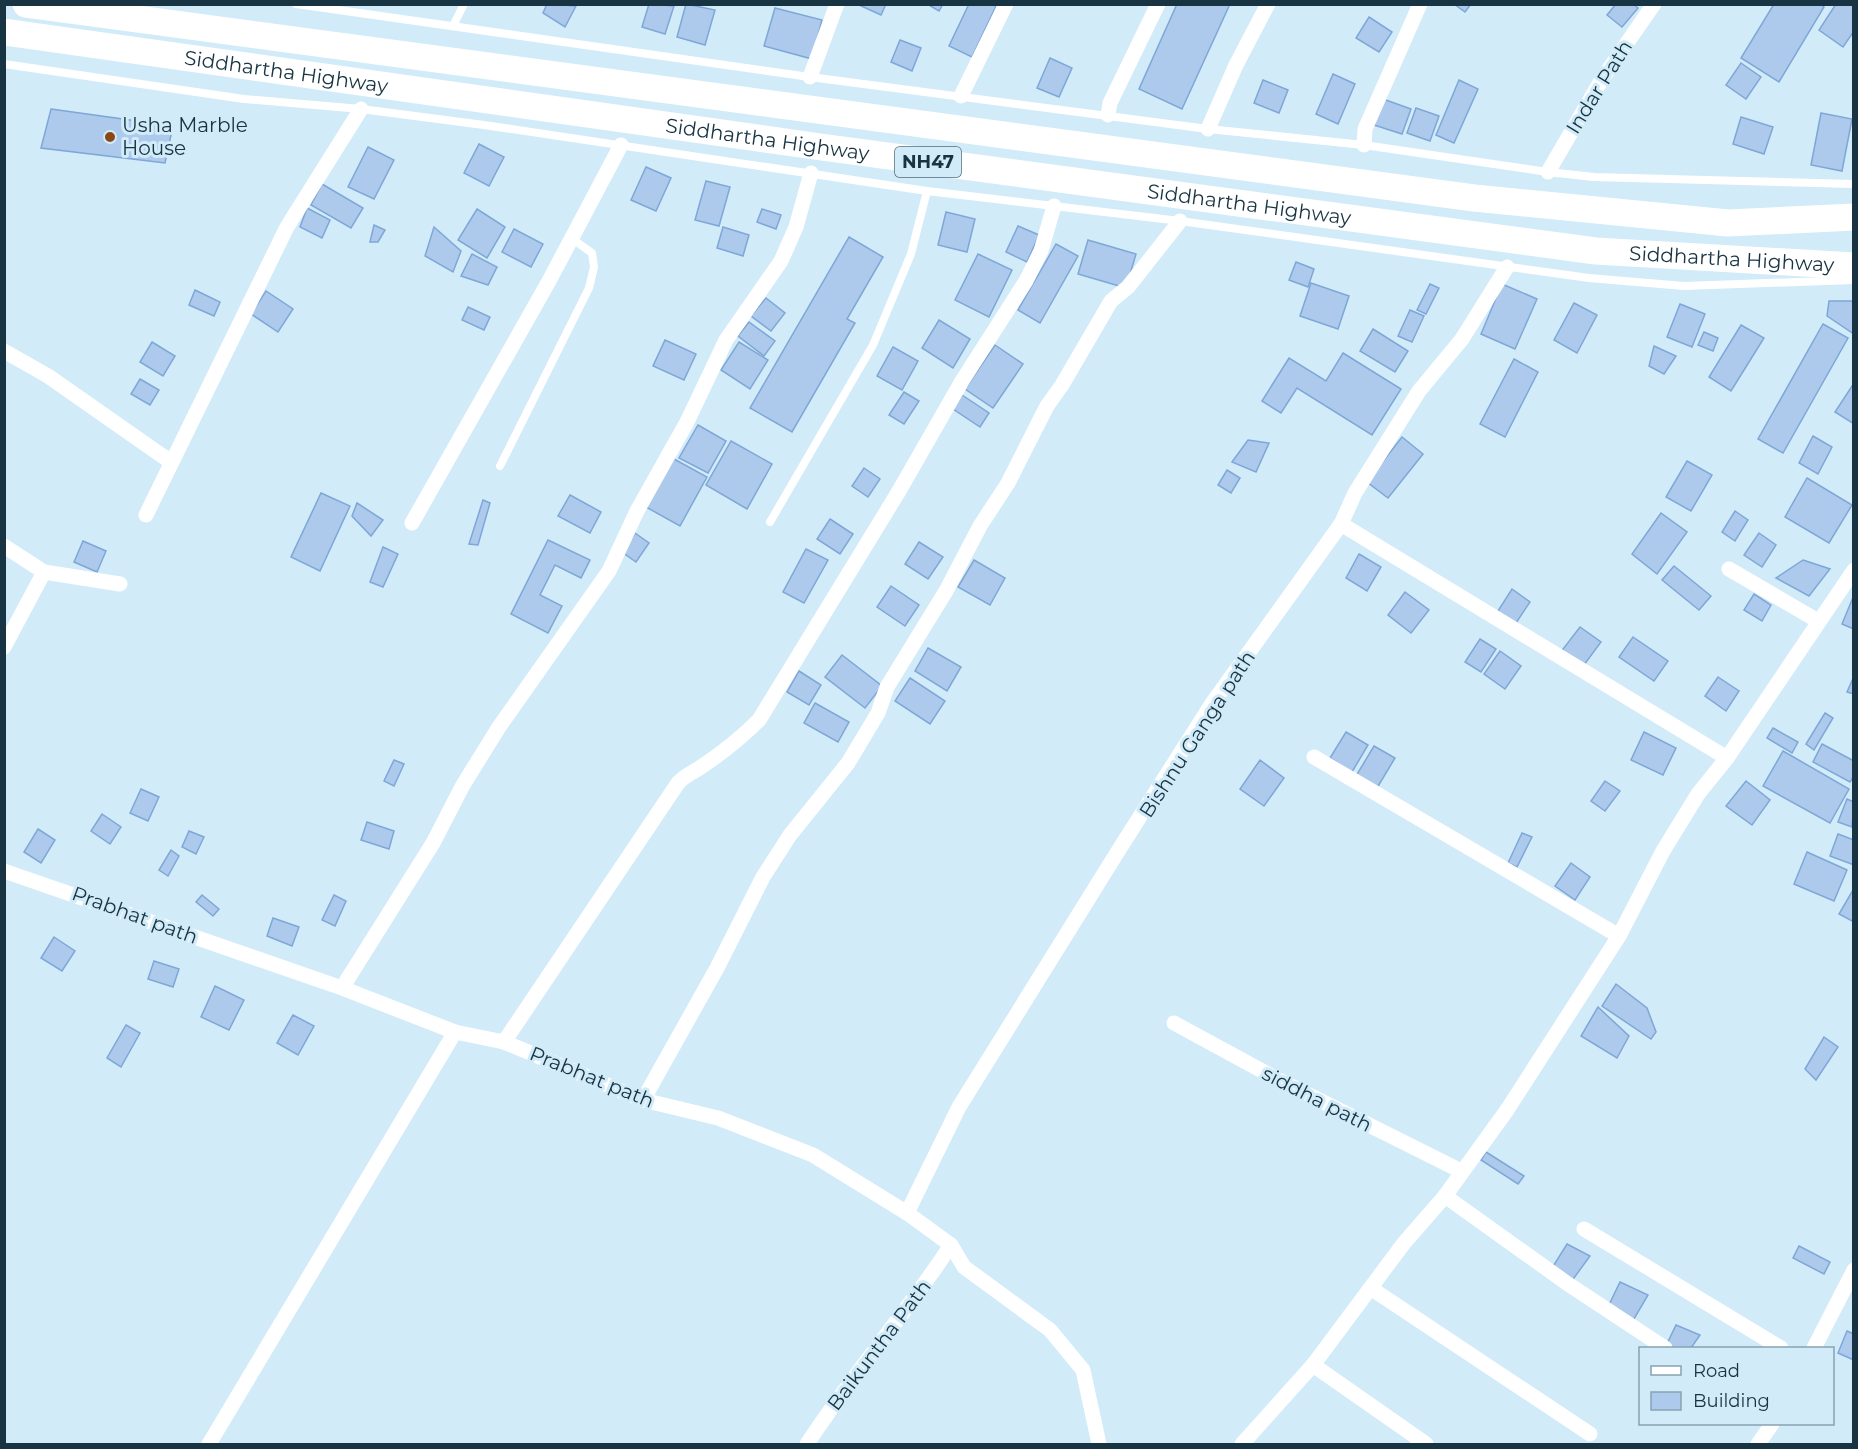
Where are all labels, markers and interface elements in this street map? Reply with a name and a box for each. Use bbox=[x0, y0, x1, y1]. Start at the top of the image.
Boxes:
street label: Indar Path bbox=[1561, 36, 1637, 138]
street label: Siddhartha Highway bbox=[183, 46, 390, 98]
place label: Usha Marble House bbox=[122, 113, 248, 160]
street label: Siddhartha Highway bbox=[664, 113, 871, 165]
marker: Usha Marble House bbox=[103, 130, 117, 144]
road number: NH47 bbox=[895, 147, 961, 177]
street label: Siddhartha Highway bbox=[1146, 179, 1353, 230]
street label: Siddhartha Highway bbox=[1629, 241, 1835, 277]
street label: Bishnu Ganga path bbox=[1134, 646, 1260, 822]
street label: Prabhat path bbox=[69, 881, 201, 949]
street label: Prabhat path bbox=[526, 1041, 658, 1113]
street label: siddha path bbox=[1258, 1061, 1376, 1137]
street label: Baikuntha Path bbox=[822, 1275, 936, 1415]
legend bbox=[1639, 1347, 1834, 1425]
text: Road bbox=[1693, 1360, 1740, 1382]
text: Building bbox=[1693, 1390, 1770, 1412]

